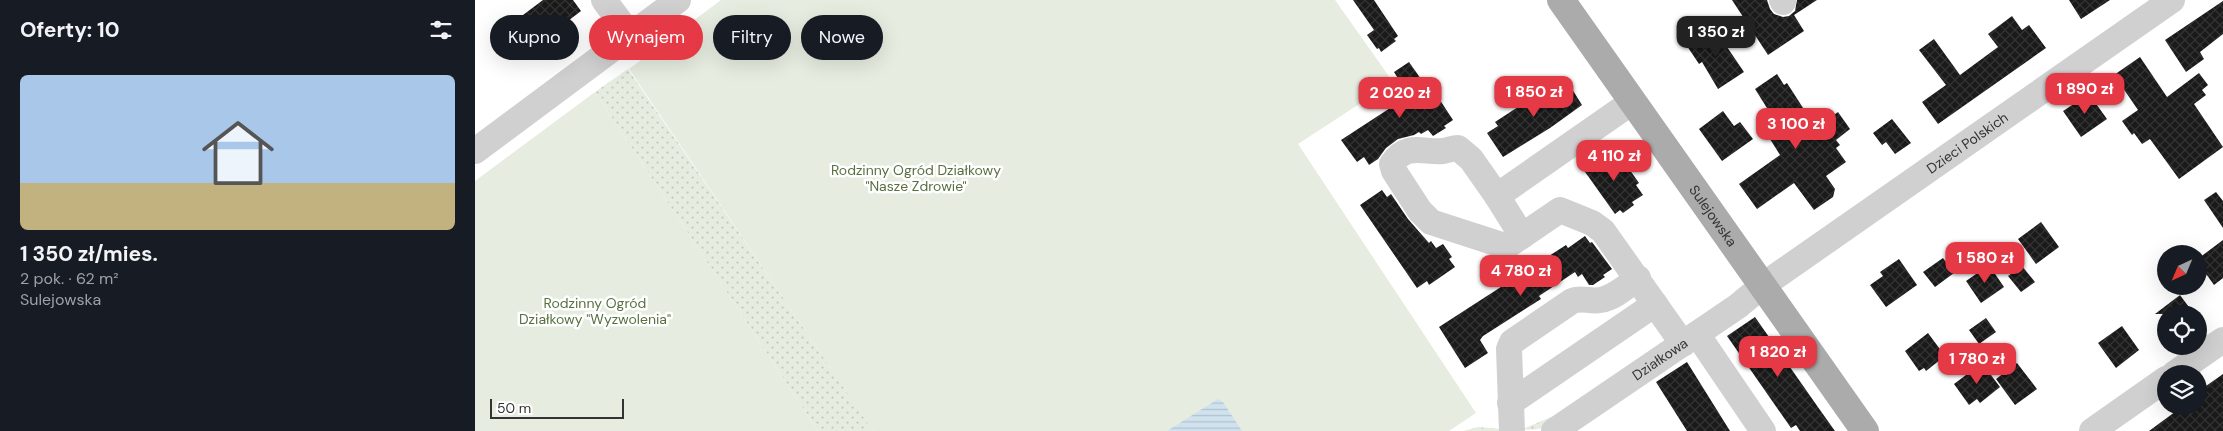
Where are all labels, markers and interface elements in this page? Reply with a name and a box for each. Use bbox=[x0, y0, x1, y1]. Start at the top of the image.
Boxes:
chip: Kupno bbox=[490, 15, 579, 60]
chip: Wynajem bbox=[589, 15, 703, 60]
chip: Filtry bbox=[713, 15, 791, 60]
chip: Nowe bbox=[801, 15, 883, 60]
pin: 1 350 zł bbox=[1664, 15, 1768, 58]
text: Oferty: 10 bbox=[20, 16, 120, 44]
icon: filters bbox=[427, 16, 455, 44]
text: 1 350 zł bbox=[1688, 21, 1744, 42]
pin: 1 890 zł bbox=[2033, 72, 2137, 115]
pin: 2 020 zł bbox=[1348, 76, 1452, 119]
pin: 1 850 zł bbox=[1482, 76, 1586, 118]
text: 1 890 zł bbox=[2056, 78, 2114, 99]
text: 1 850 zł bbox=[1505, 81, 1563, 102]
text: 2 020 zł bbox=[1370, 82, 1430, 103]
icon: home bbox=[193, 108, 283, 198]
pin: 3 100 zł bbox=[1744, 108, 1848, 150]
street label: Dzieci Polskich bbox=[1923, 108, 2011, 177]
text: 3 100 zł bbox=[1767, 113, 1825, 134]
pin: 4 110 zł bbox=[1562, 140, 1666, 182]
text: 4 110 zł bbox=[1587, 145, 1641, 166]
park label: Rodzinny Ogród Działkowy "Nasze Zdrowie" bbox=[831, 161, 1001, 195]
street label: Sulejowska bbox=[1685, 182, 1741, 250]
text: 1 350 zł/mies. bbox=[20, 240, 158, 268]
pin: 1 580 zł bbox=[1933, 242, 2037, 284]
north arrow bbox=[2157, 245, 2207, 295]
map controls bbox=[2157, 245, 2207, 415]
text: 1 580 zł bbox=[1956, 247, 2014, 268]
pin: 4 780 zł bbox=[1469, 254, 1573, 297]
text: 4 780 zł bbox=[1491, 260, 1551, 281]
text: 2 pok. · 62 m² bbox=[20, 268, 119, 289]
text: Sulejowska bbox=[20, 289, 101, 310]
park label: Rodzinny Ogród Działkowy "Wyzwolenia" bbox=[519, 294, 671, 328]
button: locate bbox=[2157, 305, 2207, 355]
street label: Działkowa bbox=[1629, 334, 1691, 384]
pin: 1 820 zł bbox=[1726, 336, 1830, 378]
text: 1 820 zł bbox=[1750, 341, 1806, 362]
pin: 1 780 zł bbox=[1925, 342, 2029, 385]
text: 1 780 zł bbox=[1949, 348, 2005, 369]
button: layers bbox=[2157, 365, 2207, 415]
scale bar bbox=[490, 396, 624, 419]
text: 50 m bbox=[497, 399, 531, 417]

